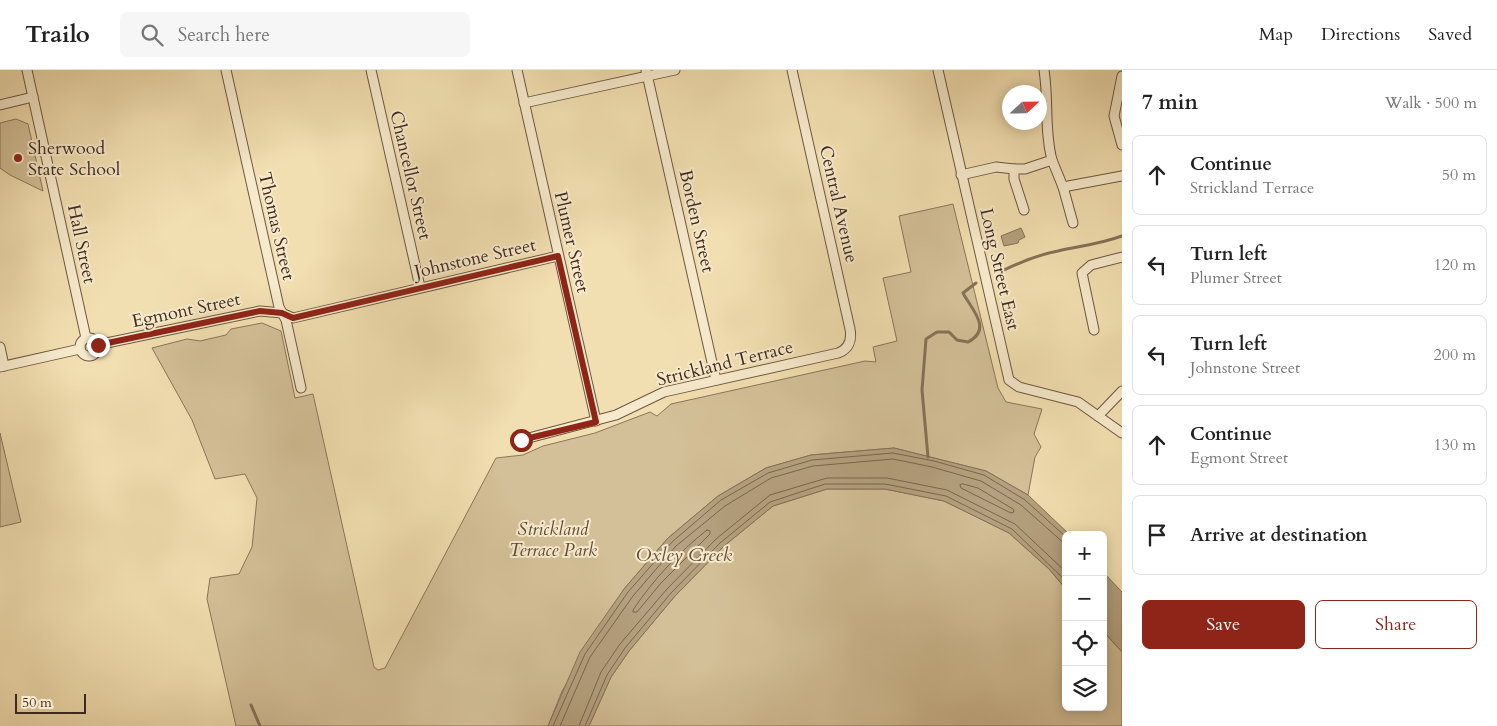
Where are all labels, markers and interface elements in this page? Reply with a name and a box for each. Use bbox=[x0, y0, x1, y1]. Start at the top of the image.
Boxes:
search box bbox=[120, 12, 470, 57]
text: Trailo bbox=[25, 18, 90, 51]
icon: search bbox=[138, 21, 166, 49]
text: Search here bbox=[178, 22, 270, 48]
text: Map bbox=[1259, 22, 1293, 47]
text: Directions bbox=[1321, 22, 1400, 47]
text: Saved bbox=[1428, 22, 1472, 47]
north arrow bbox=[1002, 85, 1047, 130]
text: 7 min bbox=[1142, 88, 1198, 117]
text: Walk · 500 m bbox=[1385, 92, 1477, 114]
street label: Chancellor Street bbox=[384, 108, 438, 242]
place label: Sherwood State School bbox=[28, 136, 121, 182]
street label: Central Avenue bbox=[813, 143, 864, 265]
text: Continue bbox=[1190, 151, 1272, 177]
marker: Sherwood State School bbox=[12, 152, 24, 164]
icon: ahead bbox=[1143, 161, 1171, 189]
text: 50 m bbox=[1442, 164, 1476, 186]
street label: Borden Street bbox=[673, 167, 721, 275]
street label: Thomas Street bbox=[252, 170, 301, 283]
text: Strickland Terrace bbox=[1190, 177, 1314, 199]
street label: Plumer Street bbox=[548, 189, 595, 296]
street label: Hall Street bbox=[61, 202, 102, 286]
street label: Long Street East bbox=[973, 206, 1026, 333]
street label: Johnstone Street bbox=[409, 232, 539, 285]
text: Turn left bbox=[1190, 241, 1267, 267]
icon: left bbox=[1143, 251, 1171, 279]
text: 120 m bbox=[1434, 254, 1476, 276]
text: Plumer Street bbox=[1190, 267, 1282, 289]
street label: Egmont Street bbox=[130, 287, 243, 334]
text: Turn left bbox=[1190, 331, 1267, 357]
route end bbox=[87, 334, 110, 357]
street label: Strickland Terrace bbox=[654, 334, 796, 393]
icon: left bbox=[1143, 341, 1171, 369]
text: 200 m bbox=[1434, 344, 1476, 366]
text: Johnstone Street bbox=[1190, 357, 1300, 379]
text: Continue bbox=[1190, 421, 1272, 447]
route start bbox=[510, 429, 533, 452]
icon: ahead bbox=[1143, 431, 1171, 459]
text: 130 m bbox=[1434, 434, 1476, 456]
text: Egmont Street bbox=[1190, 447, 1288, 469]
park label: Strickland Terrace Park bbox=[509, 517, 597, 563]
icon: arrive bbox=[1143, 521, 1171, 549]
text: Arrive at destination bbox=[1190, 522, 1367, 548]
map controls bbox=[1062, 531, 1107, 711]
button: + bbox=[1062, 531, 1107, 576]
water label: Oxley Creek bbox=[636, 542, 733, 568]
button: − bbox=[1062, 576, 1107, 621]
button: Save bbox=[1142, 600, 1305, 649]
button: Share bbox=[1315, 600, 1477, 649]
button: locate bbox=[1062, 621, 1107, 666]
button: layers bbox=[1062, 666, 1107, 711]
scale bar bbox=[15, 691, 86, 714]
text: 50 m bbox=[22, 693, 52, 712]

